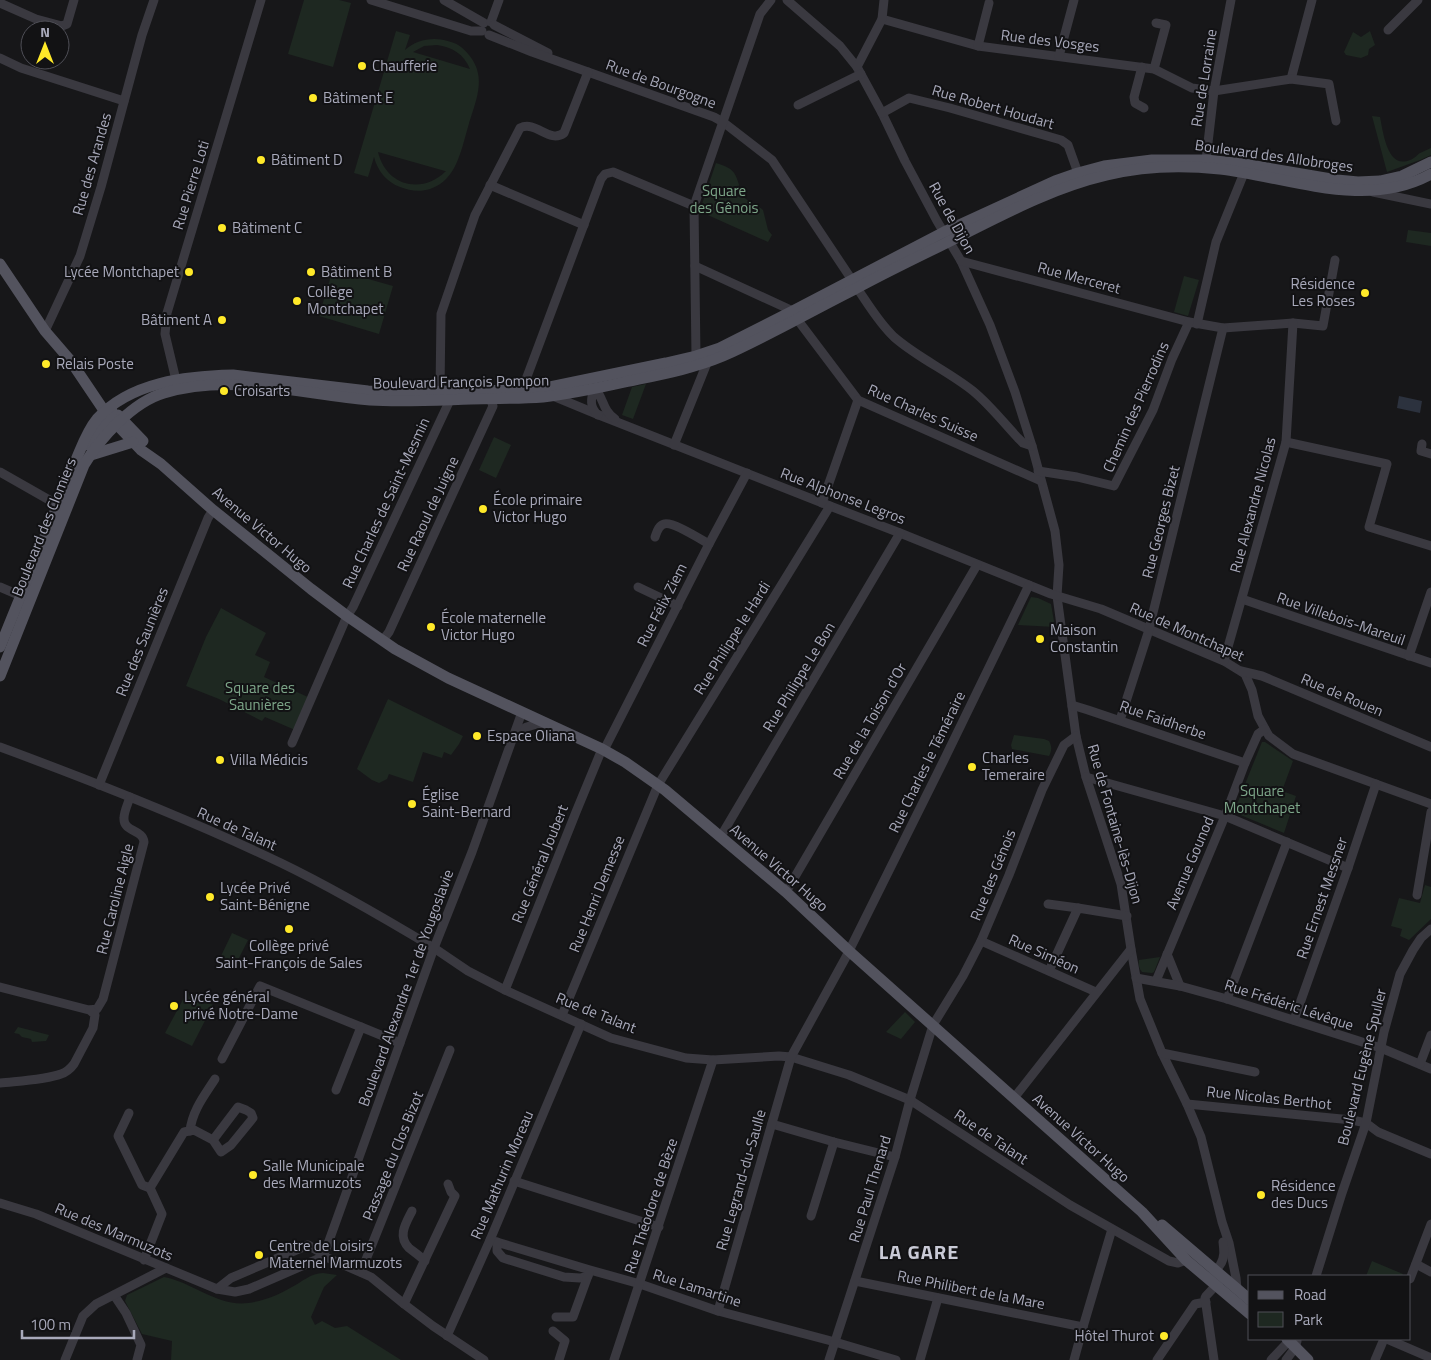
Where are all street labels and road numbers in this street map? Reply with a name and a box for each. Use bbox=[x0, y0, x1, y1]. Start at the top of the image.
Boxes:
street label: Rue des Vosges bbox=[999, 23, 1101, 58]
street label: Rue de Lorraine bbox=[1184, 27, 1223, 128]
street label: Rue de Bourgogne bbox=[603, 53, 720, 114]
street label: Rue Robert Houdart bbox=[929, 78, 1058, 135]
street label: Rue des Arandes bbox=[66, 110, 117, 218]
street label: Boulevard des Allobroges bbox=[1193, 133, 1355, 178]
street label: Rue Pierre Loti bbox=[166, 137, 215, 232]
street label: Rue de Dijon bbox=[923, 178, 982, 258]
street label: Rue Merceret bbox=[1035, 255, 1124, 300]
street label: Chemin des Pierrodins bbox=[1096, 338, 1175, 476]
street label: Boulevard François Pompon bbox=[373, 368, 549, 395]
street label: Rue Charles Suisse bbox=[864, 378, 982, 447]
street label: Rue Charles de Saint-Mesmin bbox=[336, 413, 435, 592]
street label: Rue Alexandre Nicolas bbox=[1223, 434, 1282, 575]
street label: Rue Raoul de Juigne bbox=[391, 452, 464, 575]
street label: Boulevard des Clomiers bbox=[5, 454, 82, 600]
street label: Rue Alphonse Legros bbox=[777, 461, 909, 530]
street label: Rue Georges Bizet bbox=[1135, 462, 1186, 581]
street label: Avenue Victor Hugo bbox=[207, 481, 317, 578]
street label: Rue Félix Ziem bbox=[631, 559, 693, 651]
street label: Rue Philippe le Hardi bbox=[687, 577, 776, 699]
street label: Rue des Saunières bbox=[109, 584, 174, 700]
street label: Rue Villebois-Mareuil bbox=[1274, 586, 1408, 651]
street label: Rue de Montchapet bbox=[1126, 596, 1249, 667]
street label: Rue Philippe Le Bon bbox=[757, 617, 841, 736]
street label: Rue de la Toison d'Or bbox=[827, 658, 912, 783]
street label: Rue de Rouen bbox=[1297, 667, 1387, 722]
street label: Rue Charles le Téméraire bbox=[882, 687, 971, 837]
street label: Rue Faidherbe bbox=[1117, 694, 1210, 745]
street label: Rue de Fontaine-lès-Dijon bbox=[1082, 741, 1149, 906]
street label: Rue Général Joubert bbox=[505, 800, 574, 927]
street label: Rue de Talant bbox=[194, 801, 281, 857]
street label: Avenue Gounod bbox=[1160, 813, 1220, 913]
street label: Avenue Victor Hugo bbox=[725, 818, 834, 917]
street label: Rue des Génois bbox=[964, 826, 1021, 924]
street label: Rue Henri Demesse bbox=[563, 832, 630, 956]
street label: Rue Ernest Messner bbox=[1290, 834, 1353, 962]
street label: Rue Caroline Aigle bbox=[90, 841, 139, 957]
street label: Boulevard Alexandre 1er de Yougoslavie bbox=[352, 866, 459, 1110]
street label: Rue Siméon bbox=[1005, 928, 1083, 979]
street label: Rue Frédéric Lévêque bbox=[1222, 973, 1357, 1036]
street label: Rue de Talant bbox=[552, 986, 641, 1039]
street label: Boulevard Eugène Spuller bbox=[1331, 986, 1392, 1148]
street label: Rue Nicolas Berthot bbox=[1205, 1080, 1333, 1116]
street label: Passage du Clos Bizot bbox=[356, 1087, 429, 1224]
street label: Avenue Victor Hugo bbox=[1028, 1088, 1135, 1188]
street label: Rue de Talant bbox=[950, 1103, 1034, 1170]
street label: Rue Mathurin Moreau bbox=[464, 1107, 539, 1243]
street label: Rue Legrand-du-Saulle bbox=[709, 1107, 772, 1253]
street label: Rue Paul Thenard bbox=[842, 1132, 897, 1245]
street label: Rue Théodore de Bèze bbox=[618, 1135, 683, 1277]
street label: Rue des Marmuzots bbox=[51, 1196, 177, 1267]
street label: Rue Lamartine bbox=[650, 1262, 745, 1313]
street label: Rue Philibert de la Mare bbox=[895, 1264, 1047, 1315]

